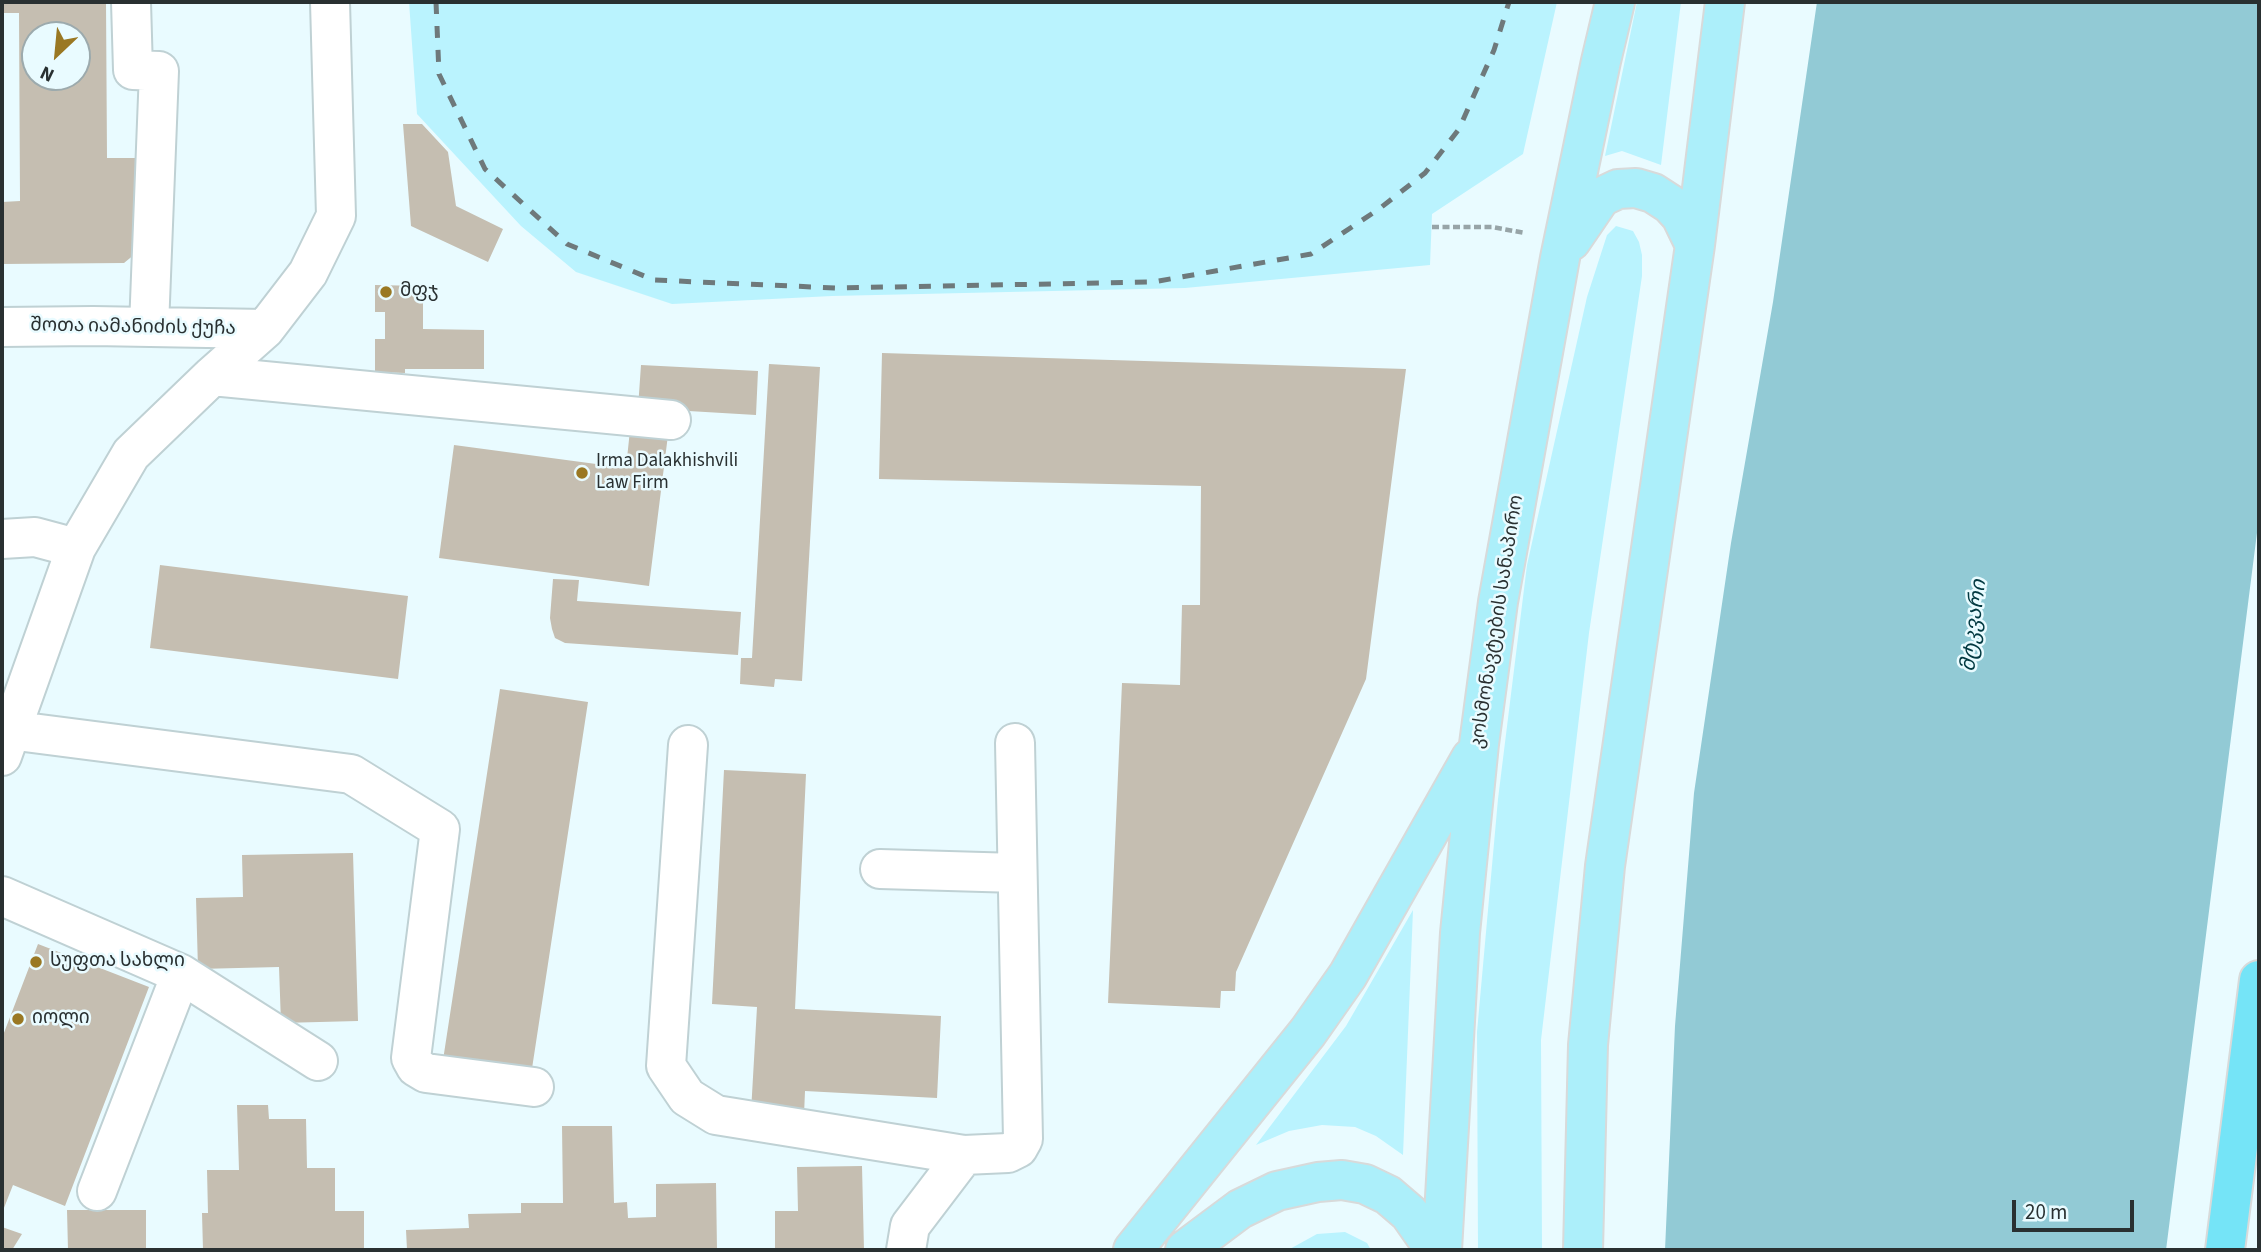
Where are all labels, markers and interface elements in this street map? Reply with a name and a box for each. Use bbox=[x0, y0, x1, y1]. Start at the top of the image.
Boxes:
north arrow bbox=[21, 21, 91, 91]
text: N bbox=[36, 59, 59, 88]
place label: მფჯ bbox=[400, 281, 439, 303]
marker: მფჯ bbox=[378, 284, 394, 300]
street label: შოთა იამანიძის ქუჩა bbox=[30, 315, 236, 341]
place label: Irma Dalakhishvili Law Firm bbox=[596, 451, 738, 495]
marker: Irma Dalakhishvili Law Firm bbox=[574, 465, 590, 481]
street label: კოსმონავტების სანაპირო bbox=[1467, 494, 1529, 750]
water label: მტკვარი bbox=[1957, 578, 1993, 674]
place label: სუფთა სახლი bbox=[50, 951, 185, 973]
marker: სუფთა სახლი bbox=[28, 954, 44, 970]
place label: იოლი bbox=[32, 1008, 90, 1030]
marker: იოლი bbox=[10, 1011, 26, 1027]
scale bar bbox=[2016, 1186, 2138, 1230]
text: 20 m bbox=[2025, 1197, 2067, 1227]

